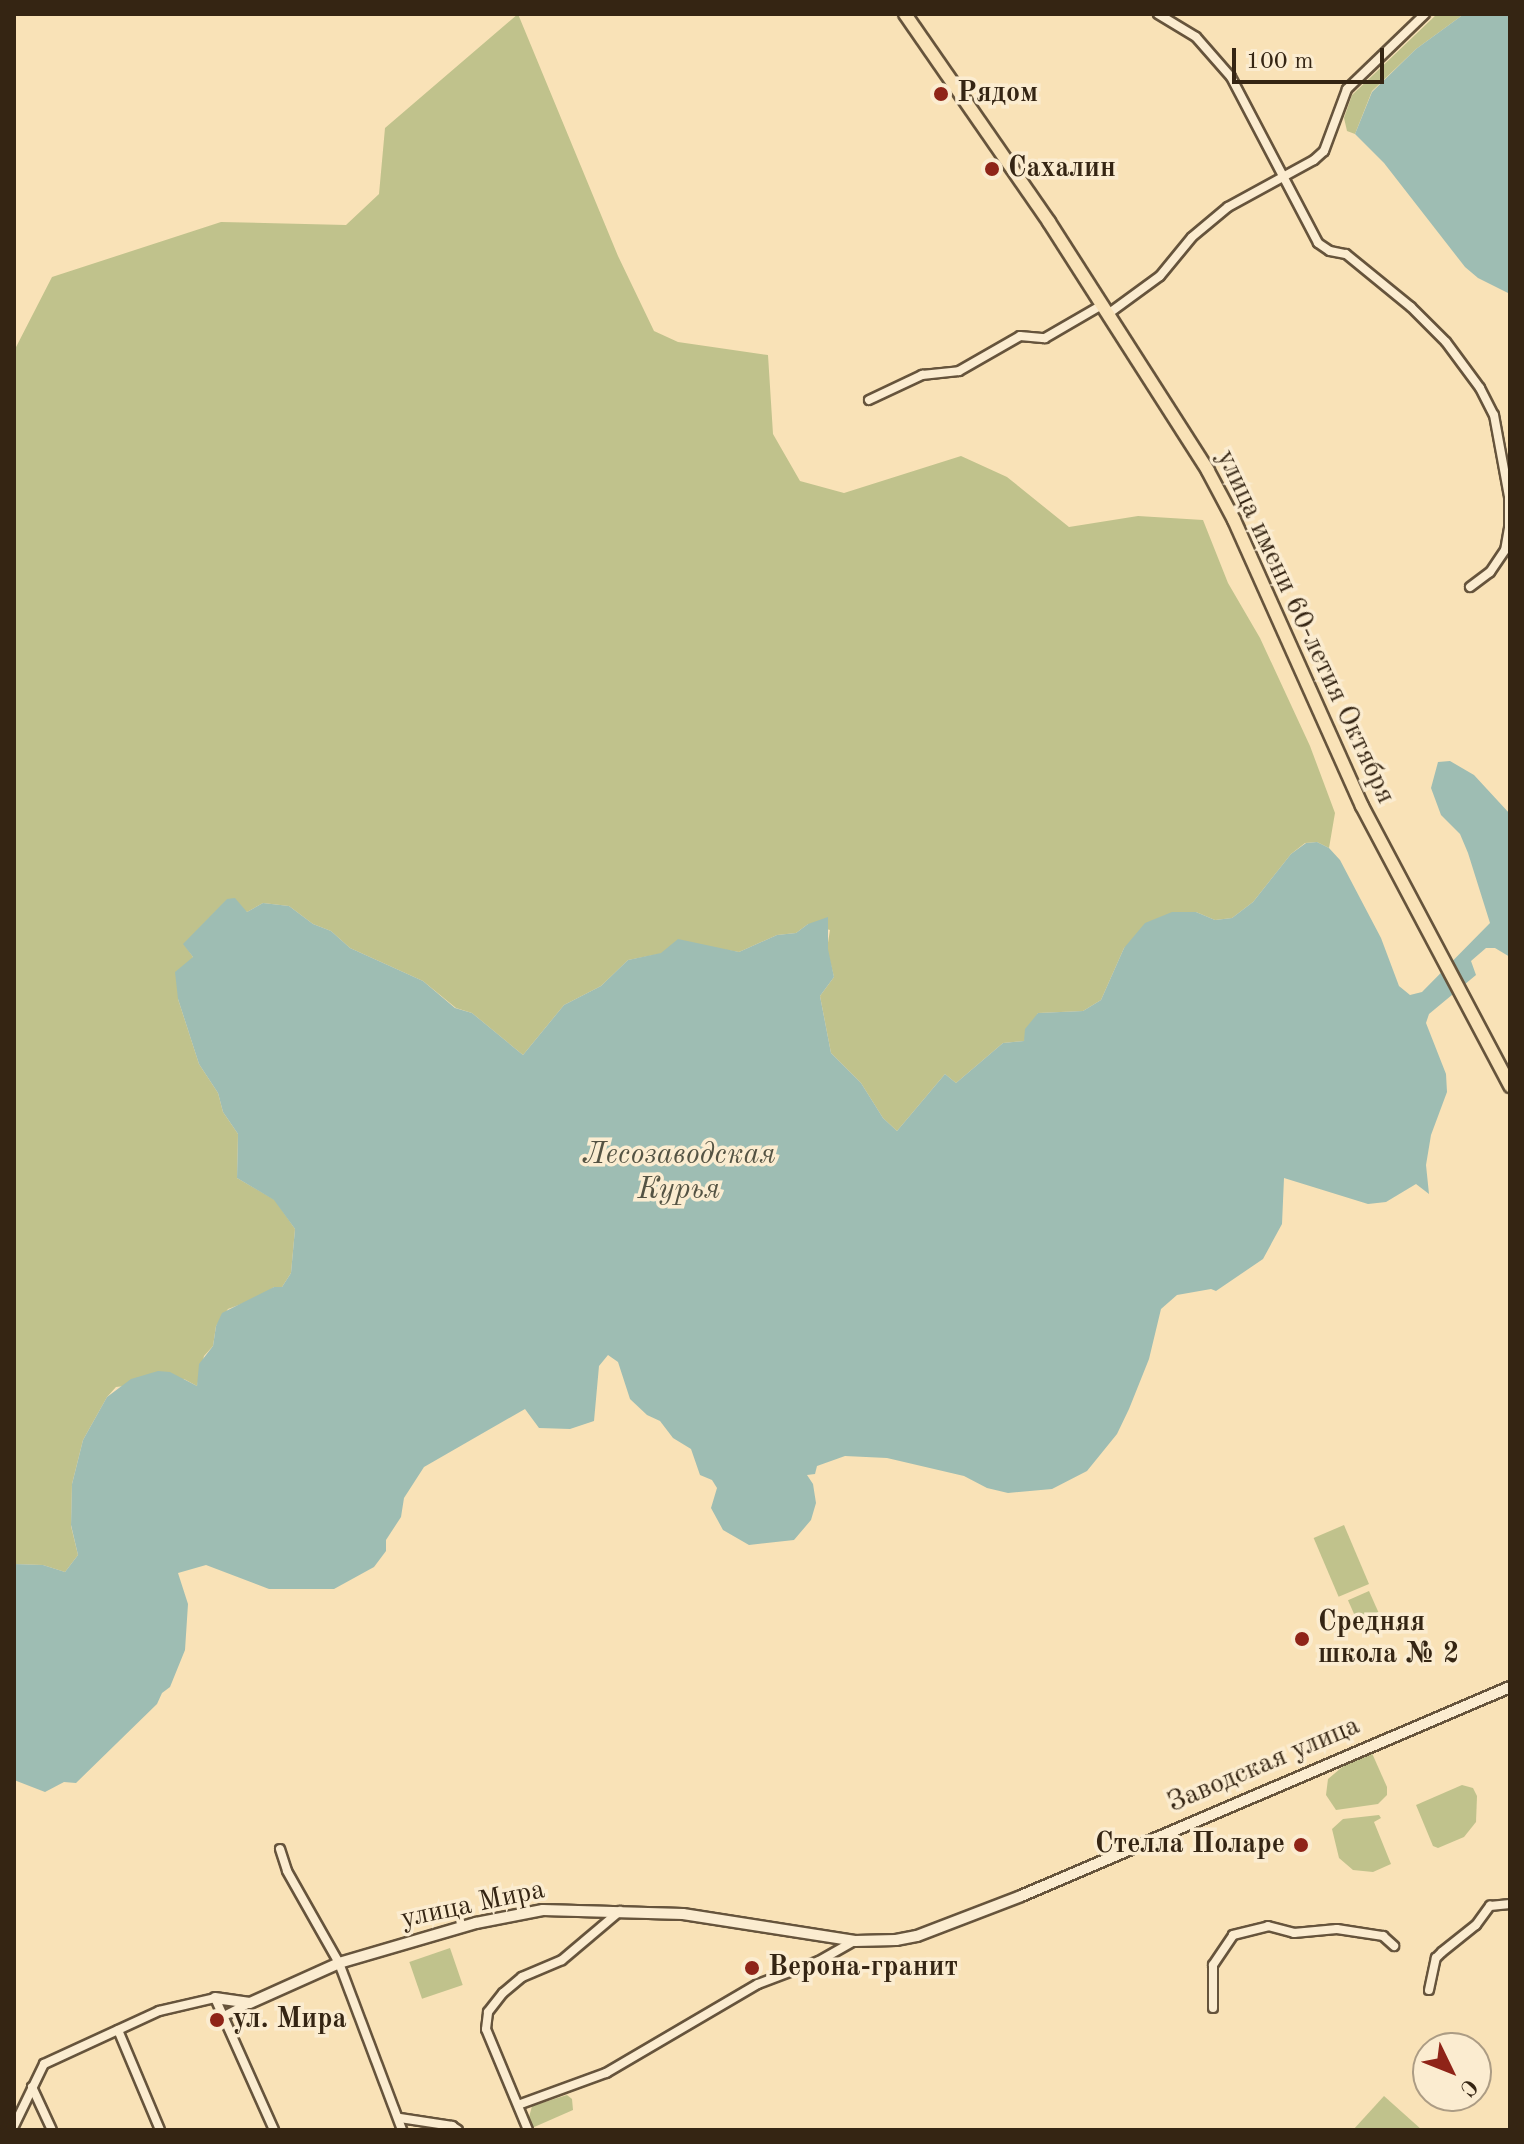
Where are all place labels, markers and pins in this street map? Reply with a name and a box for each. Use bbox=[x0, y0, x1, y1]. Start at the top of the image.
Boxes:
place label: Рядом bbox=[957, 77, 1038, 111]
marker: Рядом bbox=[932, 85, 950, 103]
place label: Сахалин bbox=[1008, 152, 1116, 186]
marker: Сахалин bbox=[983, 160, 1001, 178]
place label: Средняя школа № 2 bbox=[1318, 1606, 1459, 1672]
marker: Средняя школа № 2 bbox=[1293, 1630, 1311, 1648]
place label: Стелла Поларе bbox=[1095, 1828, 1285, 1862]
marker: Стелла Поларе bbox=[1292, 1836, 1310, 1854]
place label: Верона-гранит bbox=[768, 1951, 958, 1985]
marker: Верона-гранит bbox=[743, 1959, 761, 1977]
place label: ул. Мира bbox=[233, 2003, 347, 2037]
marker: ул. Мира bbox=[208, 2011, 226, 2029]

